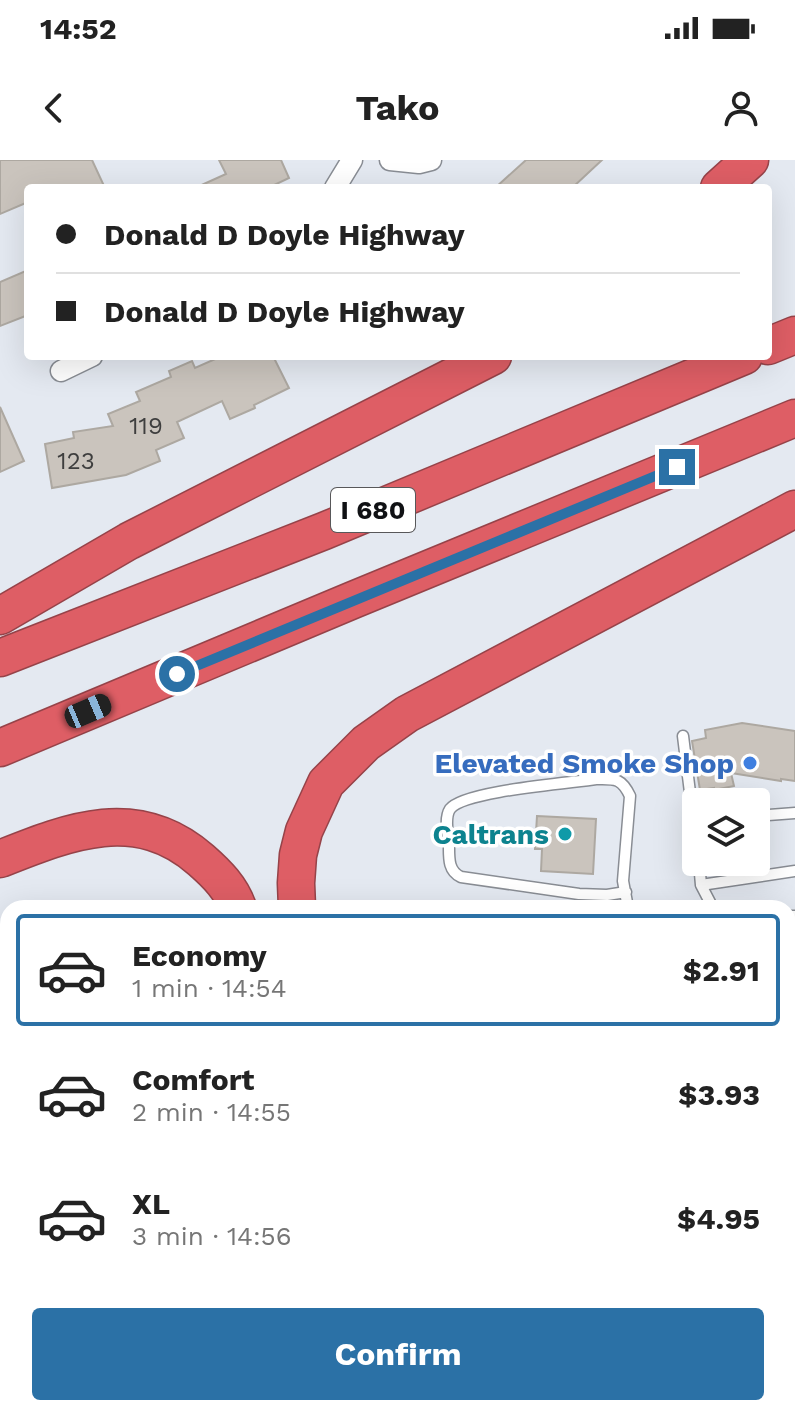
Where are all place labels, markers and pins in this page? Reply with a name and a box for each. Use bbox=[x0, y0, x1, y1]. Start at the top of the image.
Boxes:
place label: Elevated Smoke Shop bbox=[435, 747, 734, 780]
marker: Elevated Smoke Shop bbox=[741, 754, 759, 772]
place label: Caltrans bbox=[432, 818, 549, 851]
marker: Caltrans bbox=[556, 825, 574, 843]

